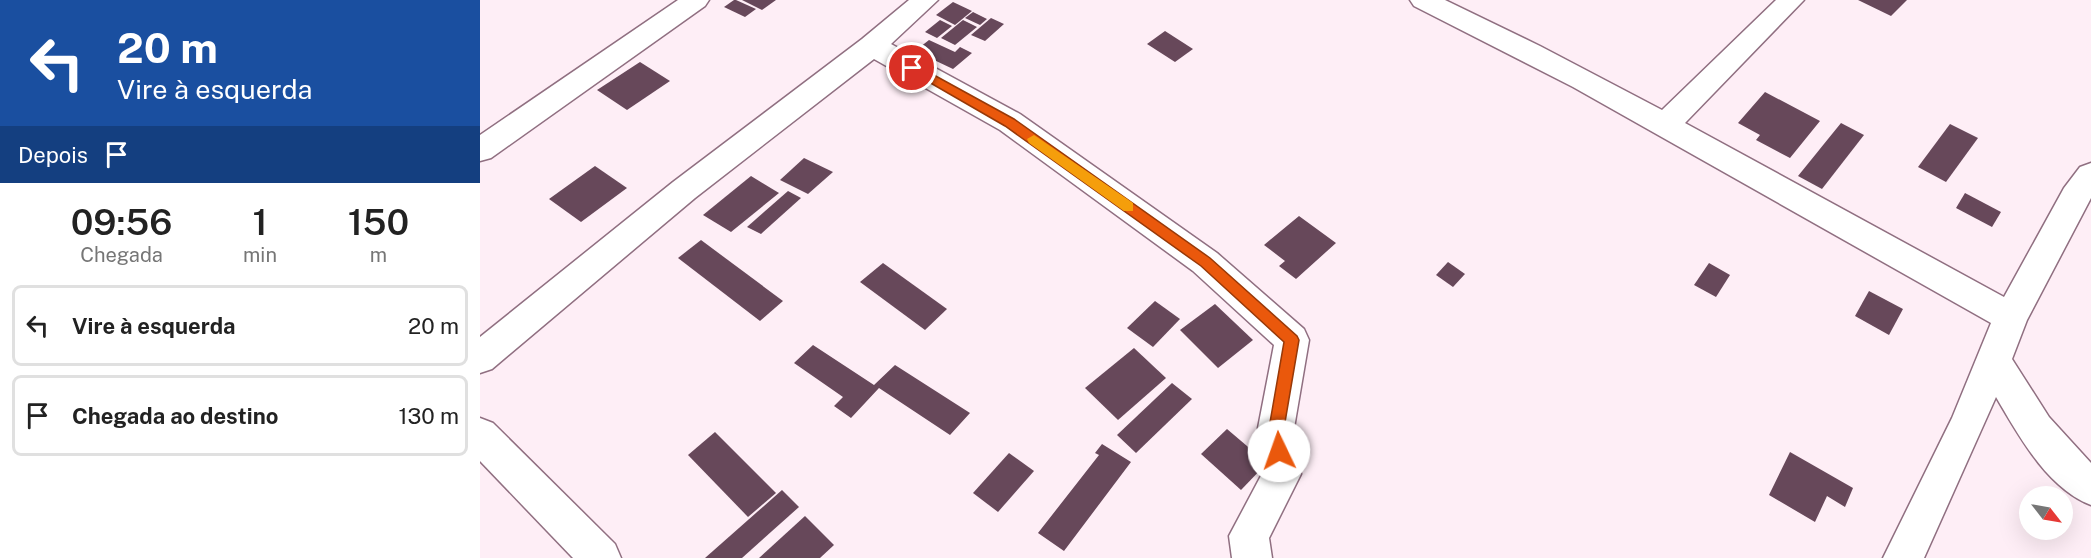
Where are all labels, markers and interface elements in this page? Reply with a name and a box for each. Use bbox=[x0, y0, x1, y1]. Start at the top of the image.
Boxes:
text: 20 m bbox=[117, 23, 218, 72]
icon: left bbox=[18, 24, 96, 102]
pin bbox=[886, 42, 937, 93]
icon: arrive bbox=[895, 51, 928, 84]
text: Vire à esquerda bbox=[117, 73, 312, 105]
icon: arrive bbox=[100, 138, 133, 171]
text: Depois bbox=[18, 142, 88, 168]
text: 09:56 bbox=[71, 201, 172, 243]
text: 1 bbox=[252, 201, 268, 243]
text: 150 bbox=[348, 201, 409, 243]
text: Chegada bbox=[80, 243, 163, 267]
text: min bbox=[243, 243, 277, 267]
text: m bbox=[370, 243, 387, 267]
icon: left bbox=[21, 309, 54, 342]
text: Vire à esquerda bbox=[72, 313, 236, 339]
text: 20 m bbox=[408, 313, 459, 339]
icon: arrive bbox=[21, 399, 54, 432]
text: Chegada ao destino bbox=[72, 403, 278, 429]
text: 130 m bbox=[398, 403, 459, 429]
position arrow bbox=[1247, 419, 1311, 483]
north arrow bbox=[2019, 486, 2073, 540]
map controls bbox=[2019, 486, 2073, 540]

